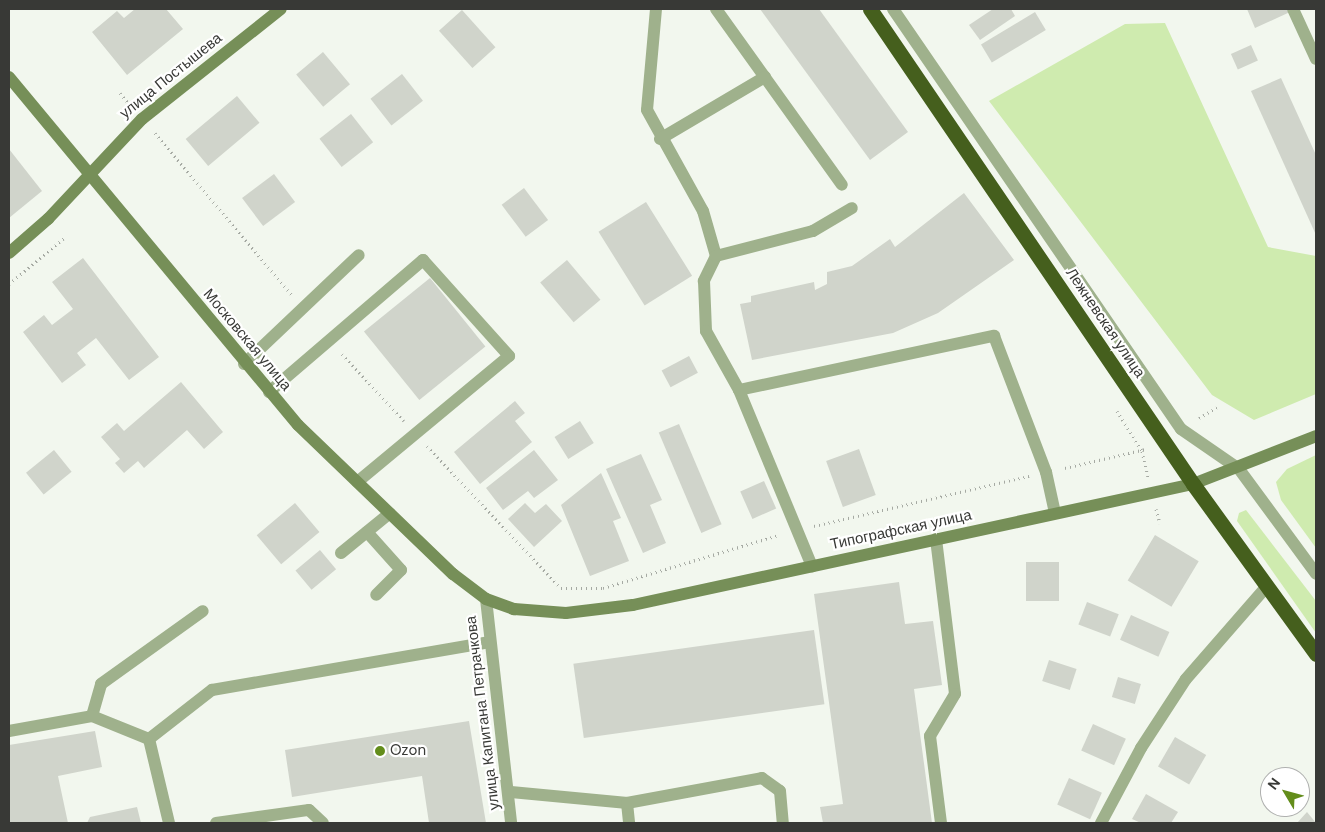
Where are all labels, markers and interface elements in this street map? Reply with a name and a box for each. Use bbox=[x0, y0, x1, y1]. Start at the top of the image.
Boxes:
street label: улица Постышева bbox=[116, 29, 226, 123]
street label: Лежневская улица bbox=[1062, 265, 1148, 381]
street label: Московская улица bbox=[199, 285, 295, 395]
street label: Типографская улица bbox=[829, 506, 973, 554]
street label: улица Капитана Петрачкова bbox=[462, 615, 504, 811]
place label: Ozon bbox=[390, 742, 426, 760]
marker: Ozon bbox=[374, 745, 386, 757]
north arrow bbox=[1260, 767, 1310, 817]
text: N bbox=[1264, 774, 1284, 793]

